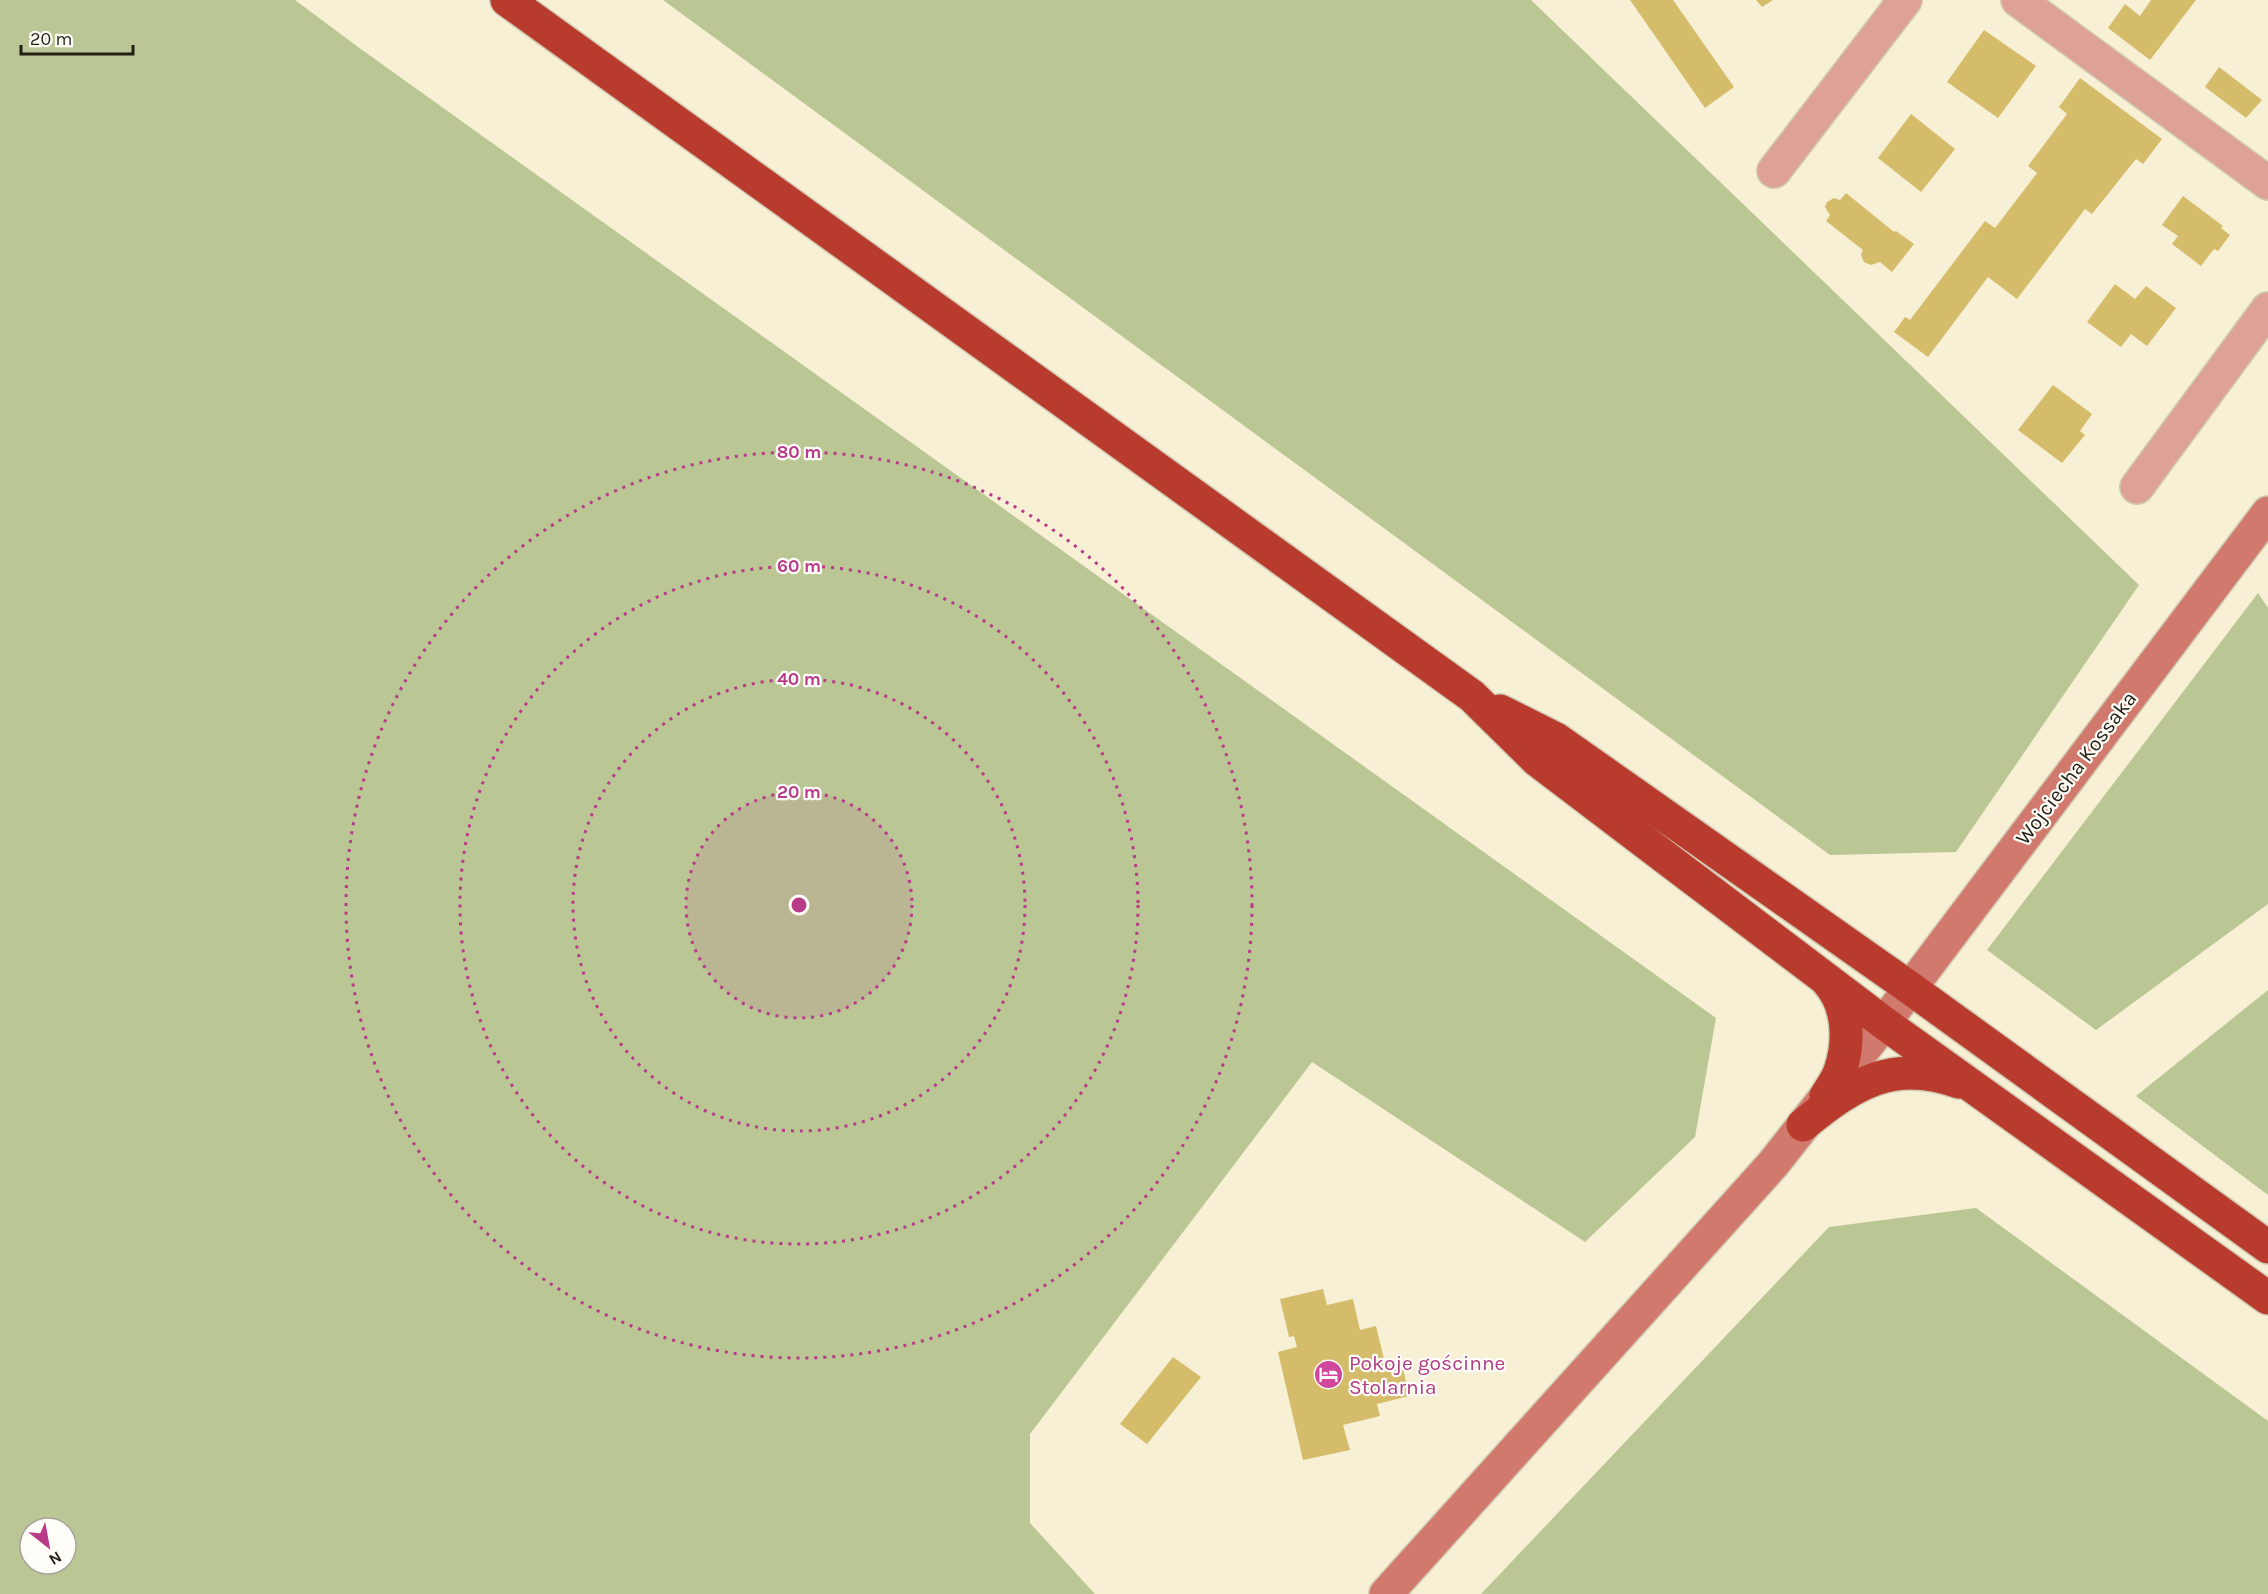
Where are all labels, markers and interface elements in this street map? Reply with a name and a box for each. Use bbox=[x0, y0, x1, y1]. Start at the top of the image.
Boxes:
scale bar bbox=[21, 18, 134, 56]
text: 20 m bbox=[30, 28, 72, 50]
text: 80 m bbox=[777, 441, 821, 463]
text: 60 m bbox=[777, 555, 821, 577]
text: 40 m bbox=[777, 668, 821, 690]
street label: Wojciecha Kossaka bbox=[2011, 687, 2141, 849]
text: 20 m bbox=[777, 781, 821, 803]
centre of rings bbox=[789, 895, 809, 915]
place label: Pokoje gościnne Stolarnia bbox=[1349, 1351, 1505, 1399]
hotel icon: Pokoje gościnne Stolarnia bbox=[1312, 1359, 1344, 1391]
north arrow bbox=[18, 1516, 78, 1576]
text: N bbox=[46, 1547, 65, 1570]

